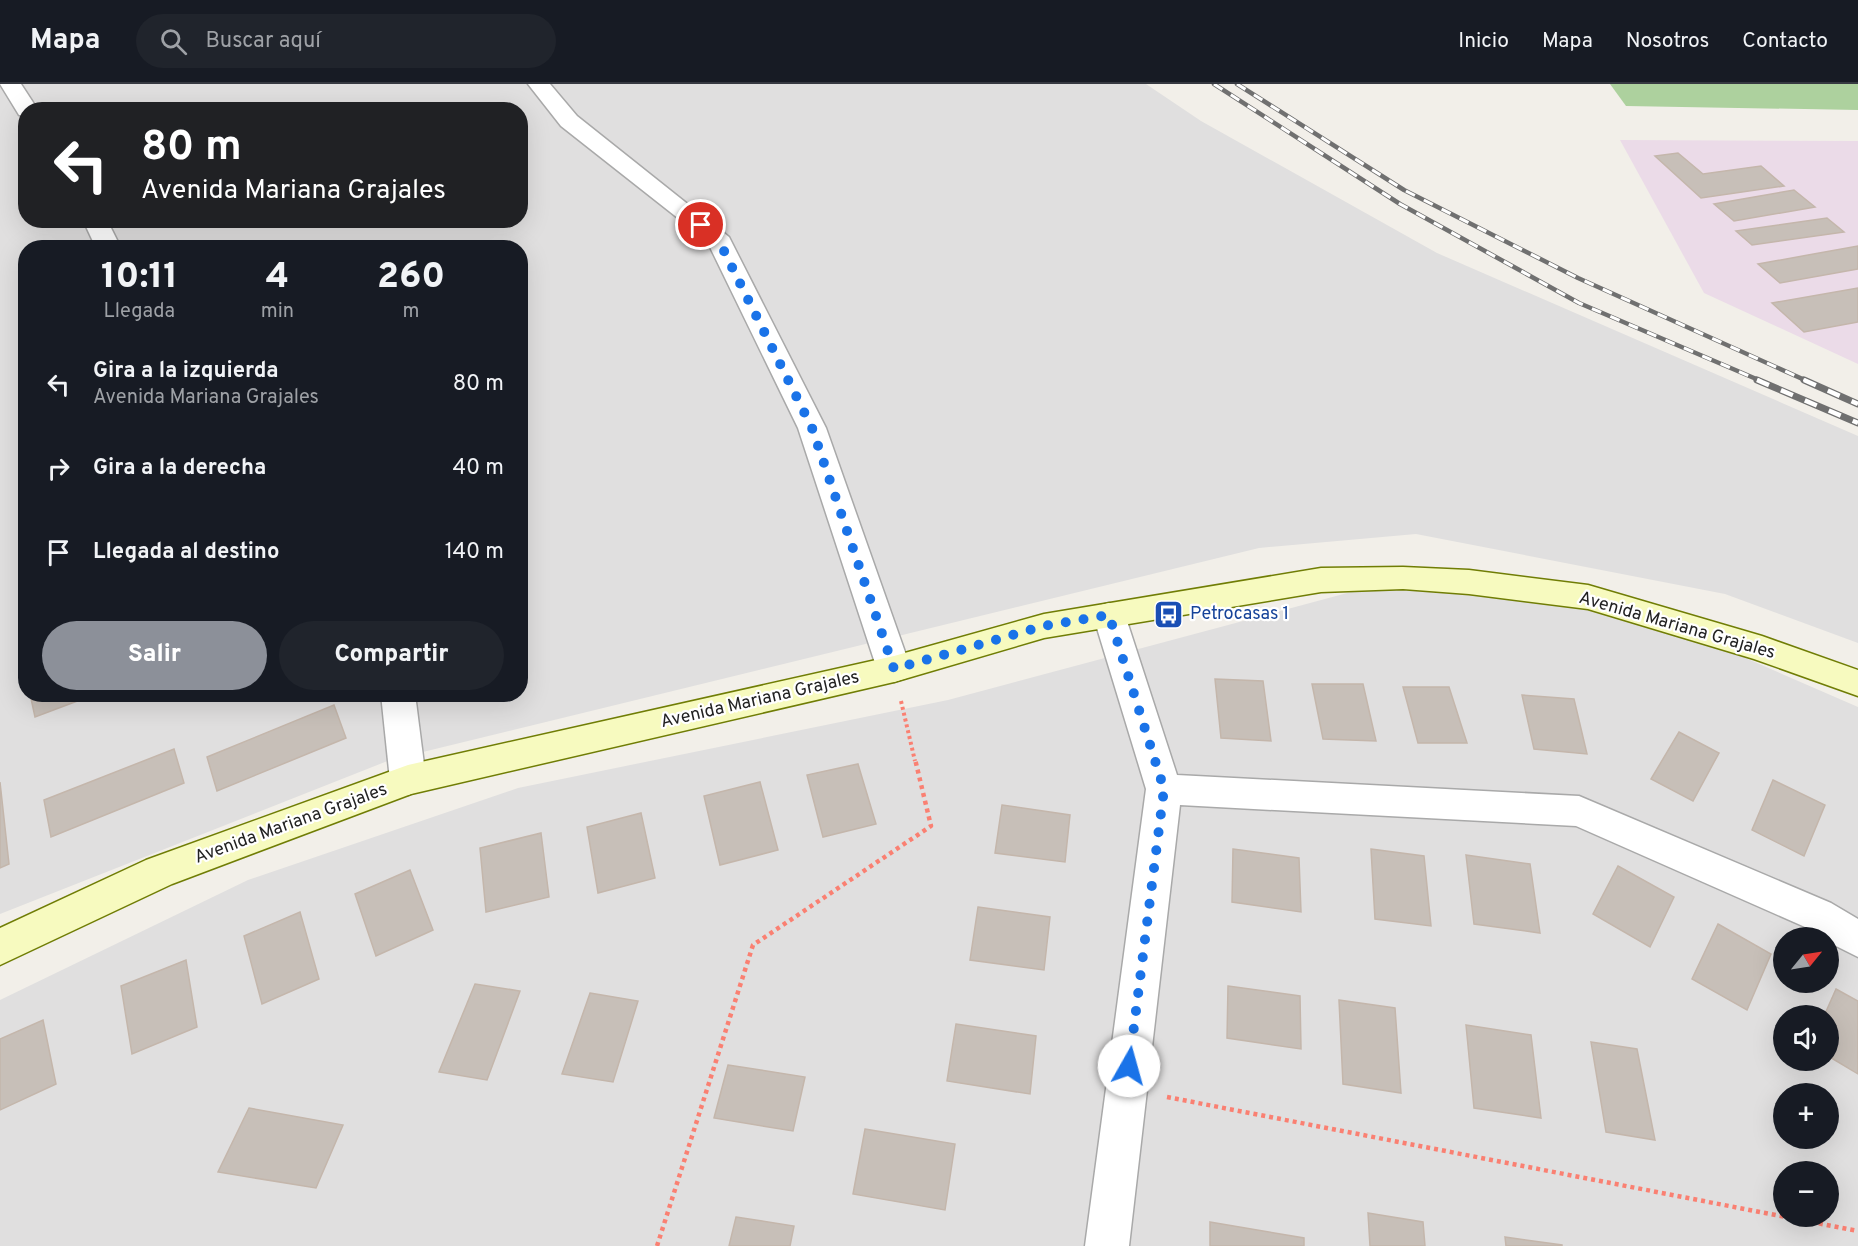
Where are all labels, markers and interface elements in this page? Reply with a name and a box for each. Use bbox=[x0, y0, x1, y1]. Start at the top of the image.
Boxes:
search box bbox=[136, 14, 556, 68]
text: Mapa bbox=[30, 23, 100, 59]
icon: search bbox=[157, 25, 190, 58]
text: Buscar aquí bbox=[205, 28, 321, 55]
text: Inicio bbox=[1458, 28, 1509, 55]
text: Mapa bbox=[1542, 28, 1593, 55]
text: Nosotros bbox=[1626, 28, 1709, 55]
text: Contacto bbox=[1742, 28, 1828, 55]
text: 80 m bbox=[141, 122, 242, 175]
icon: left bbox=[42, 126, 120, 204]
text: Avenida Mariana Grajales bbox=[141, 174, 446, 208]
pin bbox=[675, 199, 726, 250]
icon: arrive bbox=[684, 208, 717, 241]
text: 10:11 bbox=[101, 255, 178, 301]
text: 4 bbox=[266, 255, 289, 301]
text: 260 bbox=[377, 255, 445, 301]
text: Llegada bbox=[104, 299, 175, 325]
text: min bbox=[261, 299, 294, 325]
text: m bbox=[403, 299, 419, 325]
text: Gira a la izquierda bbox=[93, 358, 279, 385]
icon: left bbox=[42, 368, 75, 401]
text: 80 m bbox=[453, 371, 504, 398]
text: Avenida Mariana Grajales bbox=[93, 385, 319, 411]
icon: right bbox=[42, 452, 75, 485]
text: Gira a la derecha bbox=[93, 455, 266, 482]
text: 40 m bbox=[452, 455, 504, 482]
icon: arrive bbox=[42, 536, 75, 569]
text: Llegada al destino bbox=[93, 539, 279, 566]
text: 140 m bbox=[445, 539, 504, 566]
street label: Avenida Mariana Grajales bbox=[1576, 587, 1778, 665]
bus stop icon: Petrocasas 1 bbox=[1153, 598, 1185, 630]
place label: Petrocasas 1 bbox=[1190, 603, 1289, 626]
button: Salir bbox=[42, 621, 267, 690]
button: Compartir bbox=[279, 621, 504, 690]
street label: Avenida Mariana Grajales bbox=[658, 666, 862, 734]
street label: Avenida Mariana Grajales bbox=[192, 778, 390, 870]
north arrow bbox=[1773, 927, 1839, 993]
map controls bbox=[1773, 927, 1839, 1227]
button: sound bbox=[1773, 1005, 1839, 1071]
position arrow bbox=[1097, 1034, 1161, 1098]
button: + bbox=[1773, 1083, 1839, 1149]
button: − bbox=[1773, 1161, 1839, 1227]

